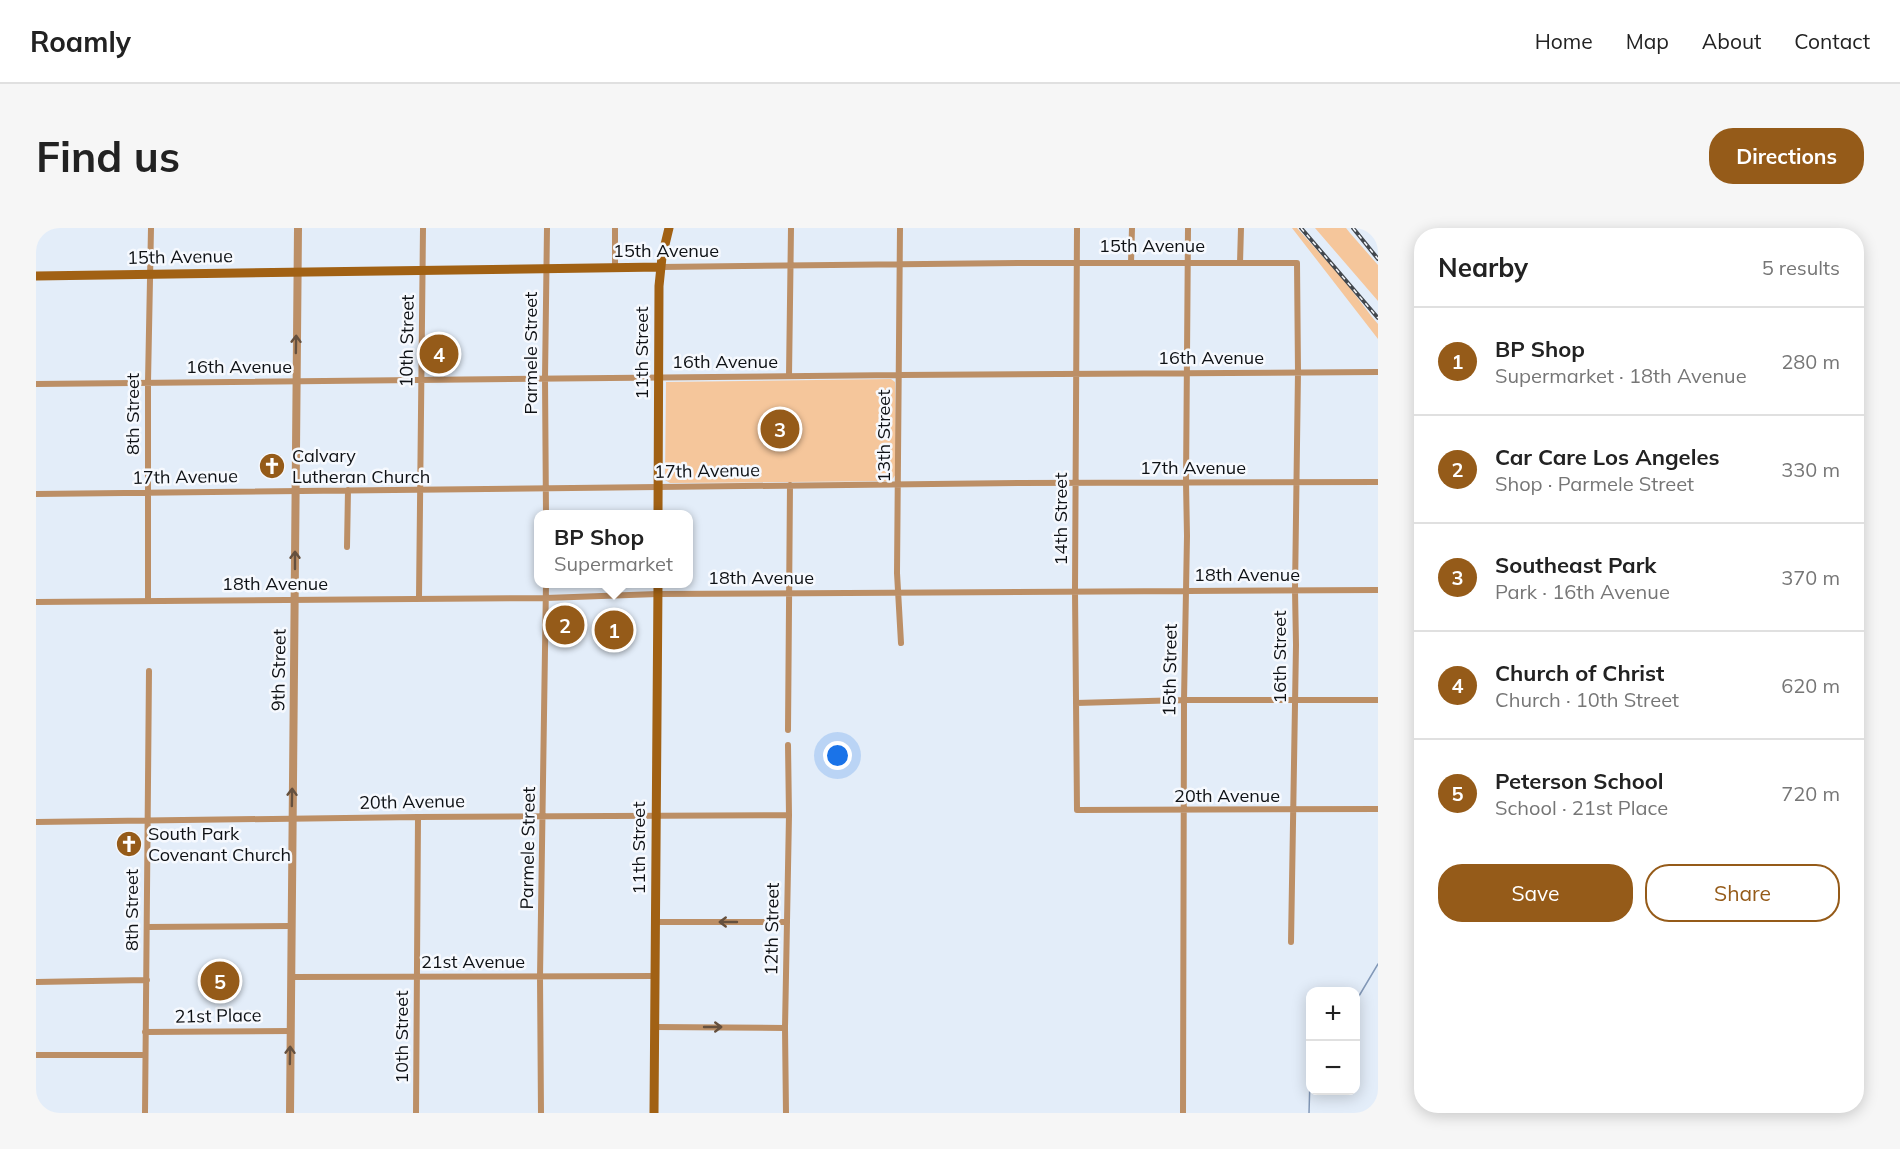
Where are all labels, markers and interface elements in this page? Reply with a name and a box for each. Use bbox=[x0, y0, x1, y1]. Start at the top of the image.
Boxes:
text: Roamly bbox=[30, 24, 131, 59]
text: Home bbox=[1535, 28, 1593, 54]
text: Map bbox=[1626, 28, 1669, 54]
text: About bbox=[1702, 28, 1761, 54]
text: Contact bbox=[1794, 28, 1870, 54]
button: Directions bbox=[1709, 128, 1864, 184]
text: Find us bbox=[36, 130, 180, 183]
street label: 15th Avenue bbox=[1099, 234, 1205, 257]
street label: 15th Avenue bbox=[613, 239, 719, 262]
street label: 15th Avenue bbox=[127, 244, 233, 269]
text: Nearby bbox=[1438, 251, 1528, 284]
text: 5 results bbox=[1762, 255, 1840, 280]
street label: Parmele Street bbox=[519, 292, 542, 414]
street label: 10th Street bbox=[394, 294, 419, 388]
street label: 11th Street bbox=[630, 307, 653, 399]
pin: 4 bbox=[420, 332, 458, 376]
one-way arrow bbox=[290, 334, 302, 354]
text: BP Shop bbox=[1495, 335, 1585, 363]
street label: 16th Avenue bbox=[1158, 346, 1264, 369]
text: 1 bbox=[1452, 349, 1464, 374]
text: 280 m bbox=[1781, 349, 1840, 374]
street label: 16th Avenue bbox=[672, 350, 778, 373]
street label: 16th Avenue bbox=[186, 355, 292, 378]
text: Supermarket · 18th Avenue bbox=[1495, 363, 1747, 388]
street label: 8th Street bbox=[121, 373, 144, 455]
street label: 13th Street bbox=[872, 390, 895, 482]
pin: 3 bbox=[760, 406, 800, 452]
text: Car Care Los Angeles bbox=[1495, 443, 1719, 471]
place label: Calvary Lutheran Church bbox=[292, 444, 430, 488]
church icon: Calvary Lutheran Church bbox=[257, 451, 287, 481]
street label: 17th Avenue bbox=[1140, 456, 1246, 479]
text: 2 bbox=[1452, 457, 1464, 482]
text: 330 m bbox=[1781, 457, 1840, 482]
street label: 17th Avenue bbox=[654, 458, 760, 483]
street label: 17th Avenue bbox=[132, 464, 238, 489]
text: Shop · Parmele Street bbox=[1495, 471, 1694, 496]
street label: 14th Street bbox=[1049, 473, 1072, 565]
popup bbox=[534, 510, 693, 588]
text: BP Shop bbox=[554, 523, 644, 551]
one-way arrow bbox=[289, 550, 301, 570]
text: Supermarket bbox=[554, 551, 673, 576]
text: Southeast Park bbox=[1495, 551, 1656, 579]
street label: 18th Avenue bbox=[1194, 563, 1300, 586]
text: 3 bbox=[1452, 565, 1464, 590]
text: 370 m bbox=[1781, 565, 1840, 590]
street label: 18th Avenue bbox=[708, 566, 814, 589]
street label: 18th Avenue bbox=[222, 572, 328, 595]
text: Park · 16th Avenue bbox=[1495, 579, 1670, 604]
pin: 2 bbox=[546, 602, 584, 648]
pin: 1 bbox=[594, 608, 634, 652]
street label: 16th Street bbox=[1268, 611, 1291, 703]
street label: 15th Street bbox=[1157, 623, 1182, 717]
street label: 9th Street bbox=[266, 629, 291, 711]
text: Church of Christ bbox=[1495, 659, 1664, 687]
text: 4 bbox=[1452, 673, 1464, 698]
text: 620 m bbox=[1781, 673, 1840, 698]
text: Church · 10th Street bbox=[1495, 687, 1679, 712]
your location bbox=[823, 741, 852, 770]
text: Peterson School bbox=[1495, 767, 1664, 795]
text: 5 bbox=[1452, 781, 1464, 806]
text: 720 m bbox=[1781, 781, 1840, 806]
street label: 20th Avenue bbox=[1174, 784, 1280, 807]
street label: Parmele Street bbox=[515, 786, 540, 910]
one-way arrow bbox=[286, 787, 298, 807]
street label: 20th Avenue bbox=[359, 789, 465, 814]
text: School · 21st Place bbox=[1495, 795, 1668, 820]
street label: 11th Street bbox=[627, 802, 650, 894]
place label: South Park Covenant Church bbox=[148, 822, 291, 866]
church icon: South Park Covenant Church bbox=[114, 829, 144, 859]
button: Save bbox=[1438, 864, 1633, 922]
button: Share bbox=[1645, 864, 1840, 922]
street label: 8th Street bbox=[120, 869, 143, 951]
street label: 12th Street bbox=[759, 882, 784, 976]
one-way arrow bbox=[719, 916, 739, 928]
street label: 21st Avenue bbox=[421, 950, 525, 973]
pin: 5 bbox=[200, 958, 240, 1004]
map controls bbox=[1306, 987, 1360, 1095]
button: + bbox=[1306, 987, 1360, 1041]
street label: 10th Street bbox=[390, 991, 413, 1083]
street label: 21st Place bbox=[174, 1003, 262, 1028]
one-way arrow bbox=[703, 1021, 723, 1033]
button: − bbox=[1306, 1041, 1360, 1095]
one-way arrow bbox=[284, 1045, 296, 1065]

